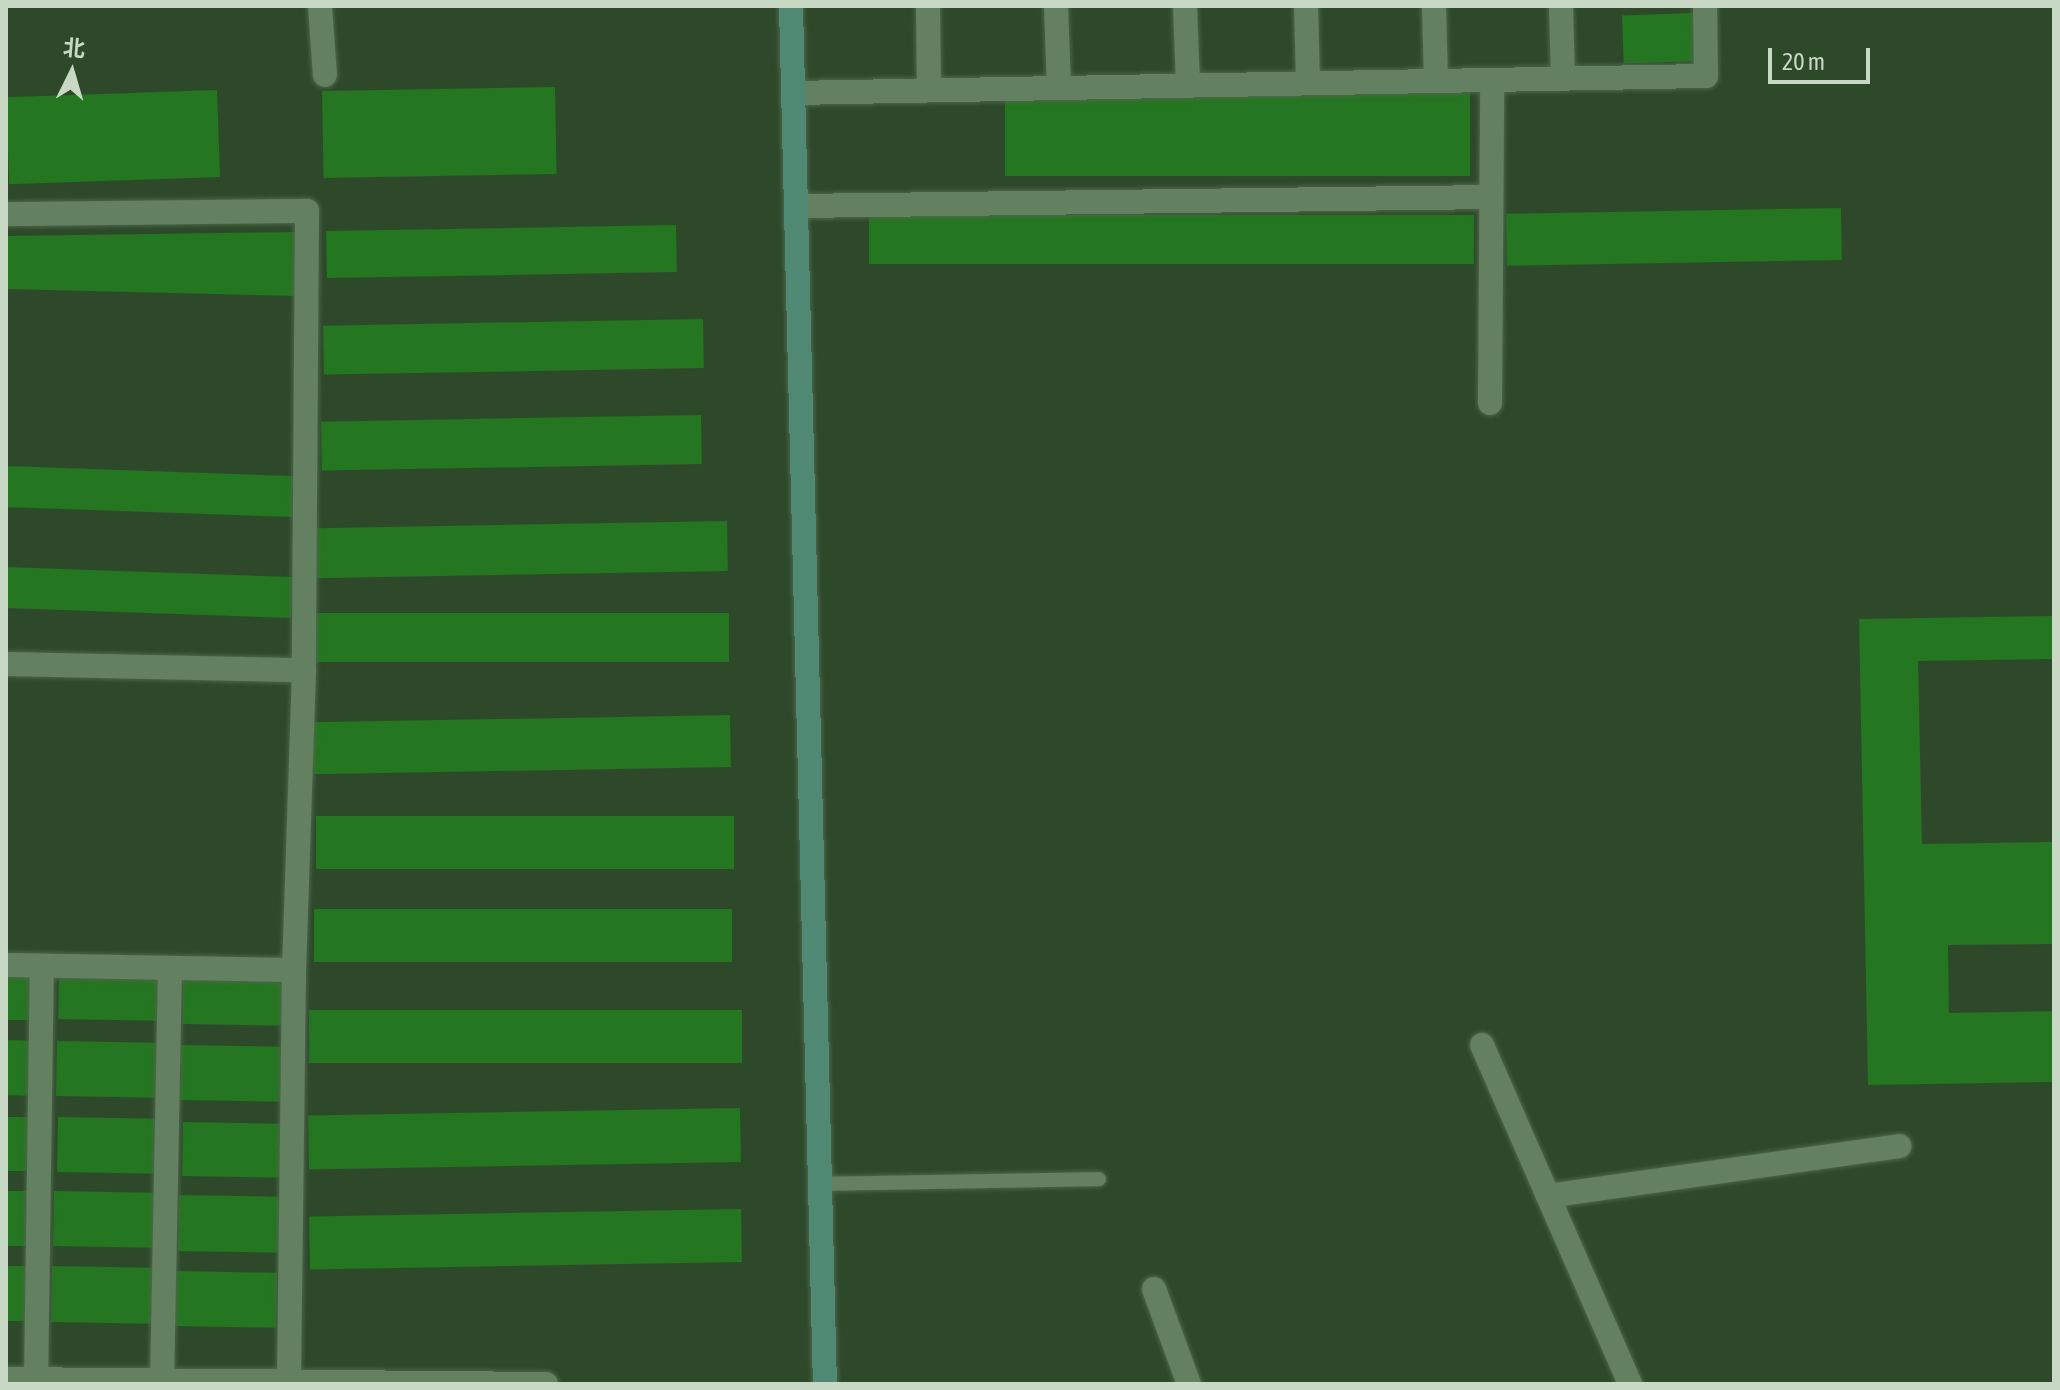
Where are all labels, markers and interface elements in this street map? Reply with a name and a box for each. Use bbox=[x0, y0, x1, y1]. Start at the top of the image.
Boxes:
north arrow bbox=[32, 32, 112, 112]
scale bar bbox=[1772, 32, 1874, 82]
text: 北 bbox=[62, 34, 86, 62]
text: 20 m bbox=[1782, 48, 1825, 75]

